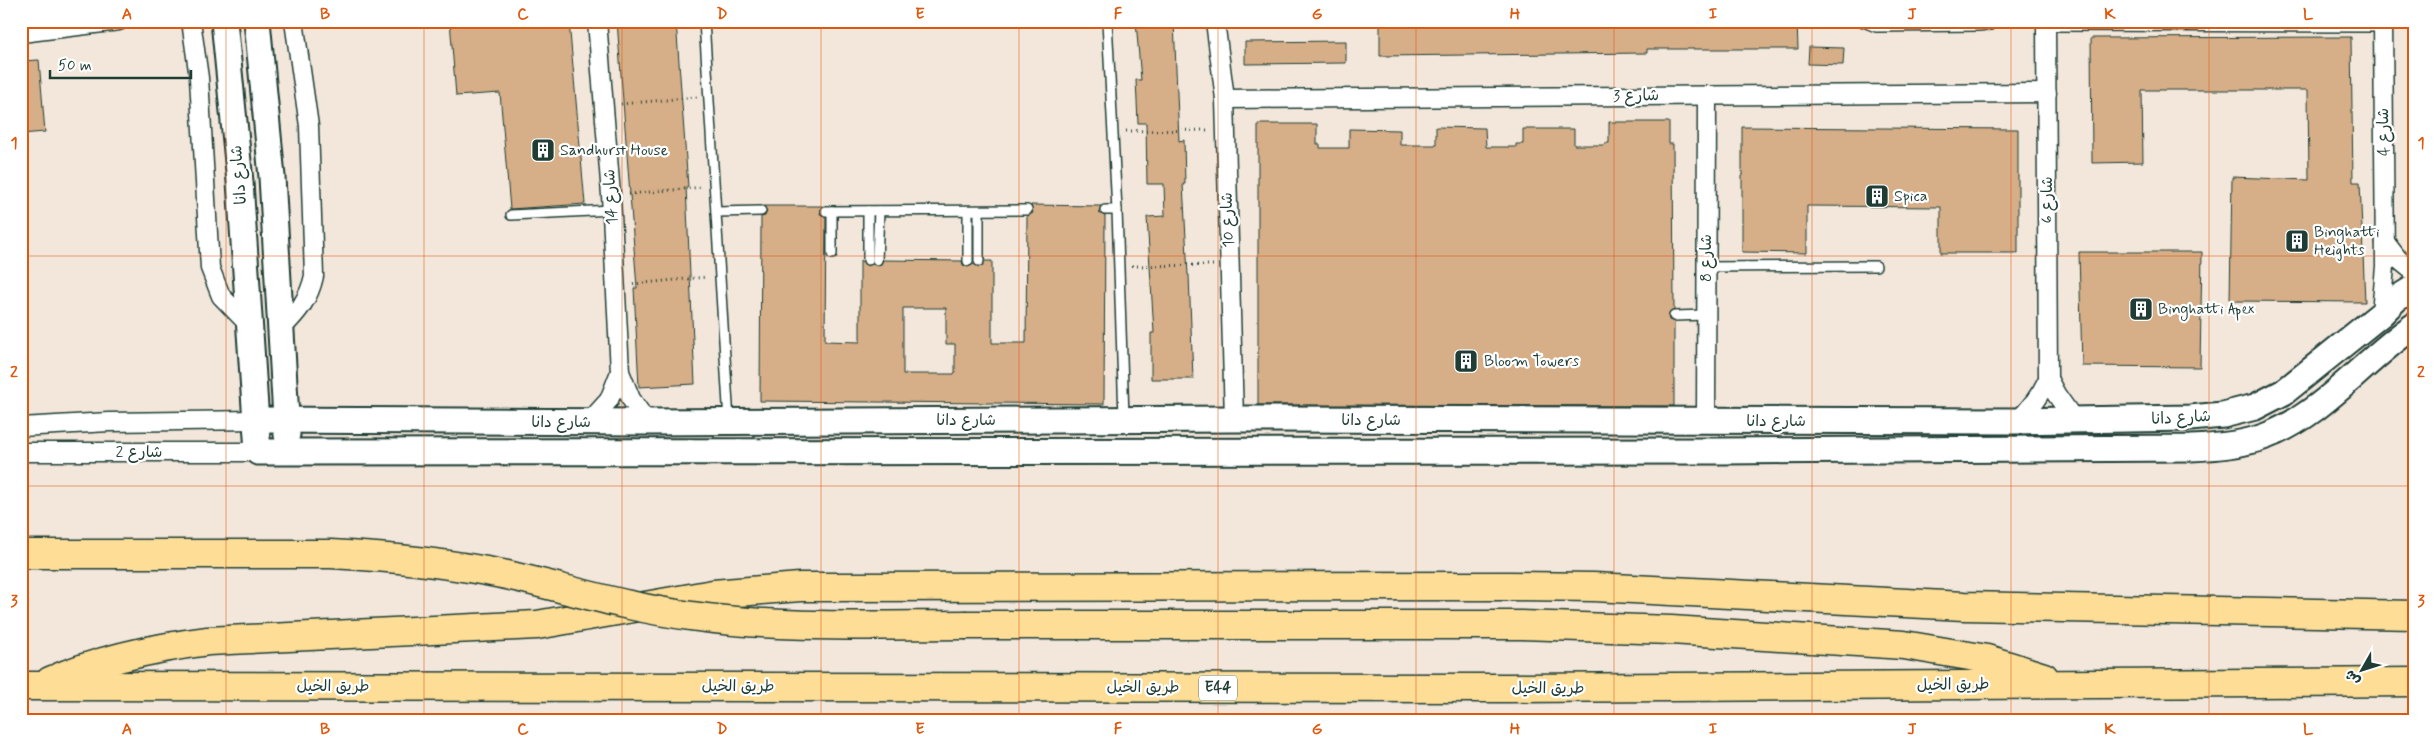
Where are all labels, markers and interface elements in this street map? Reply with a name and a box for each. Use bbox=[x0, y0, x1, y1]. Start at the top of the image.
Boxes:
text: A bbox=[122, 4, 132, 25]
text: B bbox=[320, 4, 330, 25]
text: C bbox=[517, 4, 529, 25]
text: D bbox=[716, 4, 728, 25]
text: E bbox=[915, 4, 925, 25]
text: F bbox=[1114, 4, 1123, 25]
text: G bbox=[1312, 4, 1323, 25]
text: H bbox=[1510, 4, 1521, 25]
text: I bbox=[1709, 4, 1718, 25]
text: J bbox=[1907, 4, 1917, 25]
text: K bbox=[2104, 4, 2116, 25]
text: L bbox=[2303, 4, 2314, 25]
scale bar bbox=[50, 48, 191, 80]
text: 50 m bbox=[58, 56, 92, 76]
street label: شارع 3 bbox=[1613, 85, 1659, 107]
street label: شارع 4 bbox=[2373, 108, 2395, 156]
text: 1 bbox=[10, 133, 18, 154]
text: 1 bbox=[2417, 133, 2425, 154]
building icon: Sandhurst House bbox=[530, 137, 556, 163]
place label: Sandhurst House bbox=[560, 140, 669, 161]
street label: شارع دانا bbox=[226, 144, 252, 206]
street label: شارع 14 bbox=[599, 169, 623, 225]
street label: شارع 6 bbox=[2037, 176, 2058, 224]
building icon: Spica bbox=[1864, 183, 1890, 209]
place label: Spica bbox=[1894, 186, 1928, 207]
street label: شارع 10 bbox=[1217, 192, 1239, 248]
place label: Binghatti Heights bbox=[2314, 222, 2380, 261]
building icon: Binghatti Heights bbox=[2284, 228, 2310, 254]
street label: شارع 8 bbox=[1696, 234, 1717, 282]
building icon: Binghatti Apex bbox=[2128, 296, 2154, 322]
place label: Binghatti Apex bbox=[2158, 299, 2255, 321]
building icon: Bloom Towers bbox=[1453, 348, 1479, 374]
place label: Bloom Towers bbox=[1484, 351, 1579, 372]
text: 2 bbox=[10, 362, 18, 383]
text: 2 bbox=[2417, 362, 2425, 383]
street label: شارع دانا bbox=[2151, 406, 2211, 430]
street label: شارع دانا bbox=[936, 410, 996, 431]
street label: شارع دانا bbox=[1341, 410, 1401, 431]
street label: شارع دانا bbox=[1746, 411, 1806, 432]
street label: شارع دانا bbox=[531, 412, 591, 433]
street label: شارع 2 bbox=[116, 442, 162, 463]
text: 3 bbox=[10, 591, 18, 612]
text: 3 bbox=[2417, 591, 2425, 612]
north arrow bbox=[2338, 644, 2388, 694]
text: ش bbox=[2341, 666, 2365, 689]
street label: طريق الخيل bbox=[1916, 674, 1990, 696]
street label: طريق الخيل bbox=[297, 676, 369, 697]
street label: طريق الخيل bbox=[702, 676, 774, 697]
road number: E44 bbox=[1199, 676, 1237, 700]
street label: طريق الخيل bbox=[1107, 677, 1179, 698]
street label: طريق الخيل bbox=[1512, 678, 1584, 699]
text: A bbox=[122, 719, 132, 740]
text: B bbox=[320, 719, 330, 740]
text: C bbox=[517, 719, 529, 740]
text: D bbox=[716, 719, 728, 740]
text: E bbox=[915, 719, 925, 740]
text: F bbox=[1114, 719, 1123, 740]
text: G bbox=[1312, 719, 1323, 740]
text: H bbox=[1510, 719, 1521, 740]
text: I bbox=[1709, 719, 1718, 740]
text: J bbox=[1907, 719, 1917, 740]
text: K bbox=[2104, 719, 2116, 740]
text: L bbox=[2303, 719, 2314, 740]

